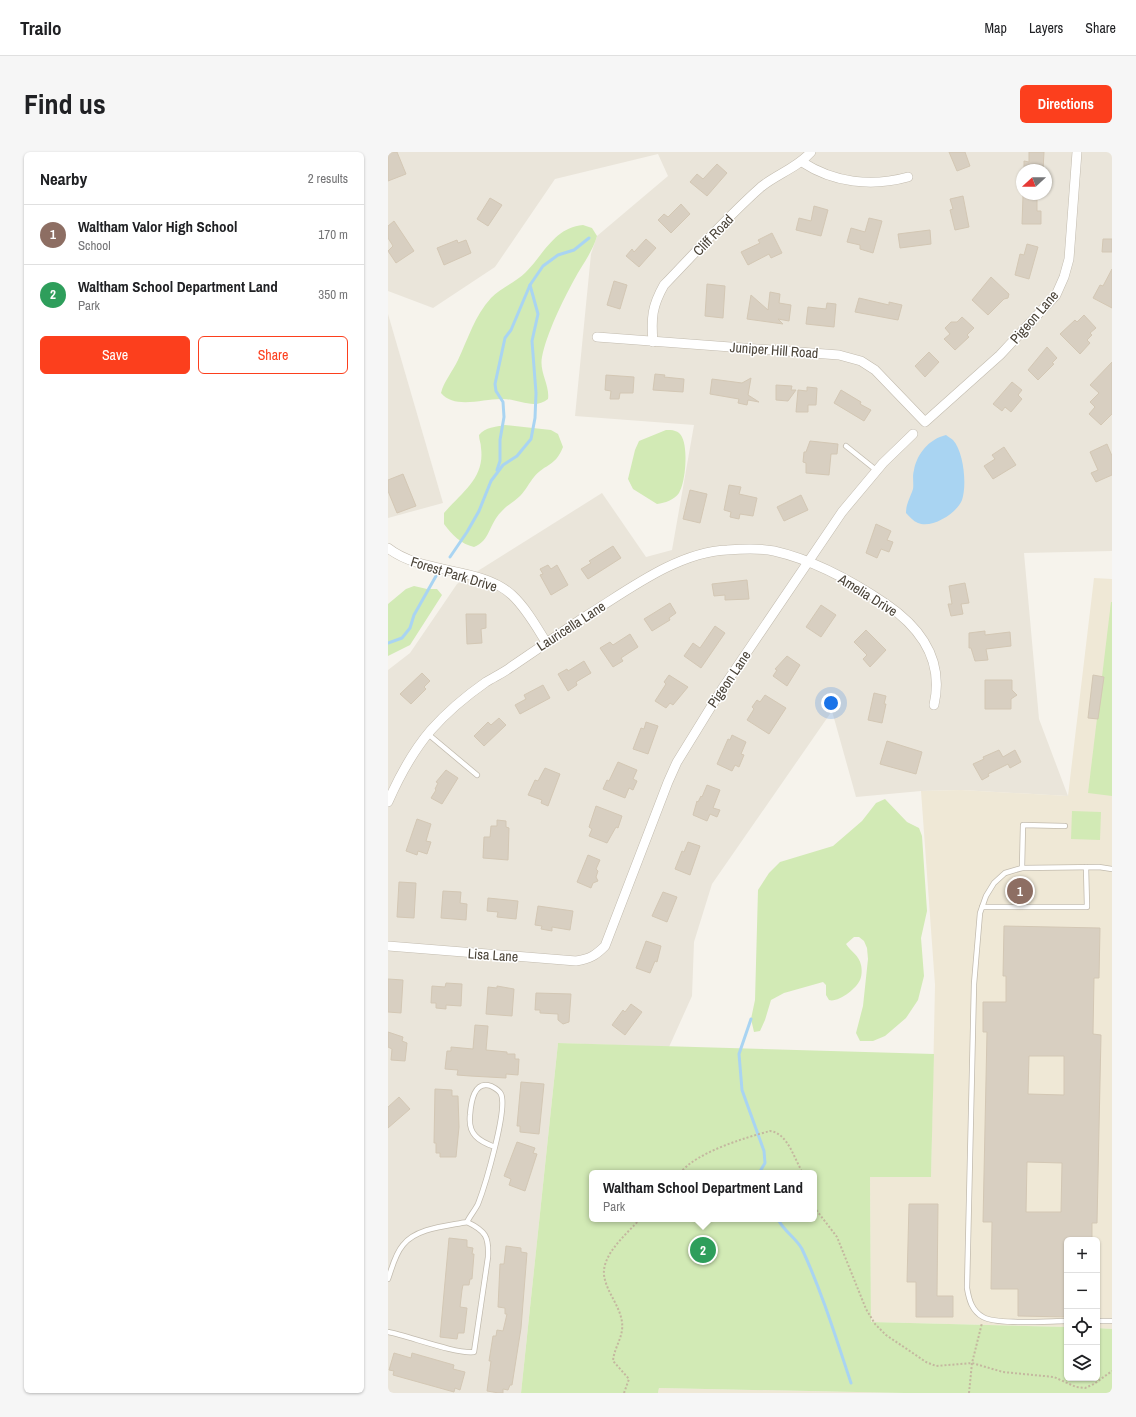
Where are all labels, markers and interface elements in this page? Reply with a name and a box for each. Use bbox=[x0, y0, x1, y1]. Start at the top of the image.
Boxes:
text: Trailo bbox=[20, 15, 62, 41]
text: Map bbox=[985, 19, 1007, 37]
text: Layers bbox=[1029, 19, 1063, 37]
text: Share bbox=[1085, 19, 1116, 37]
text: Find us bbox=[24, 85, 106, 123]
button: Directions bbox=[1020, 85, 1112, 123]
north arrow bbox=[1016, 164, 1052, 200]
text: Nearby bbox=[40, 167, 87, 190]
text: 2 results bbox=[308, 170, 348, 187]
street label: Cliff Road bbox=[689, 210, 737, 260]
text: Waltham Valor High School bbox=[78, 216, 238, 237]
text: 1 bbox=[50, 226, 56, 243]
text: 170 m bbox=[318, 226, 348, 243]
text: School bbox=[78, 237, 111, 254]
text: Waltham School Department Land bbox=[78, 276, 278, 297]
text: 2 bbox=[50, 286, 56, 303]
text: 350 m bbox=[318, 286, 348, 303]
street label: Pigeon Lane bbox=[1006, 287, 1062, 347]
text: Park bbox=[78, 297, 100, 314]
button: Save bbox=[40, 336, 190, 374]
button: Share bbox=[198, 336, 348, 374]
street label: Juniper Hill Road bbox=[729, 338, 819, 362]
street label: Forest Park Drive bbox=[409, 552, 499, 596]
street label: Amelia Drive bbox=[834, 569, 901, 620]
street label: Lauricella Lane bbox=[533, 597, 609, 655]
street label: Pigeon Lane bbox=[703, 647, 755, 711]
your location bbox=[821, 693, 841, 713]
pin: 1 bbox=[1007, 876, 1033, 906]
street label: Lisa Lane bbox=[467, 944, 519, 966]
popup bbox=[589, 1170, 817, 1222]
text: Waltham School Department Land bbox=[603, 1177, 803, 1198]
text: Park bbox=[603, 1198, 625, 1215]
pin: 2 bbox=[690, 1235, 716, 1265]
map controls bbox=[1064, 1237, 1100, 1381]
button: + bbox=[1064, 1237, 1100, 1273]
button: − bbox=[1064, 1273, 1100, 1309]
button: locate bbox=[1064, 1309, 1100, 1345]
button: layers bbox=[1064, 1345, 1100, 1381]

